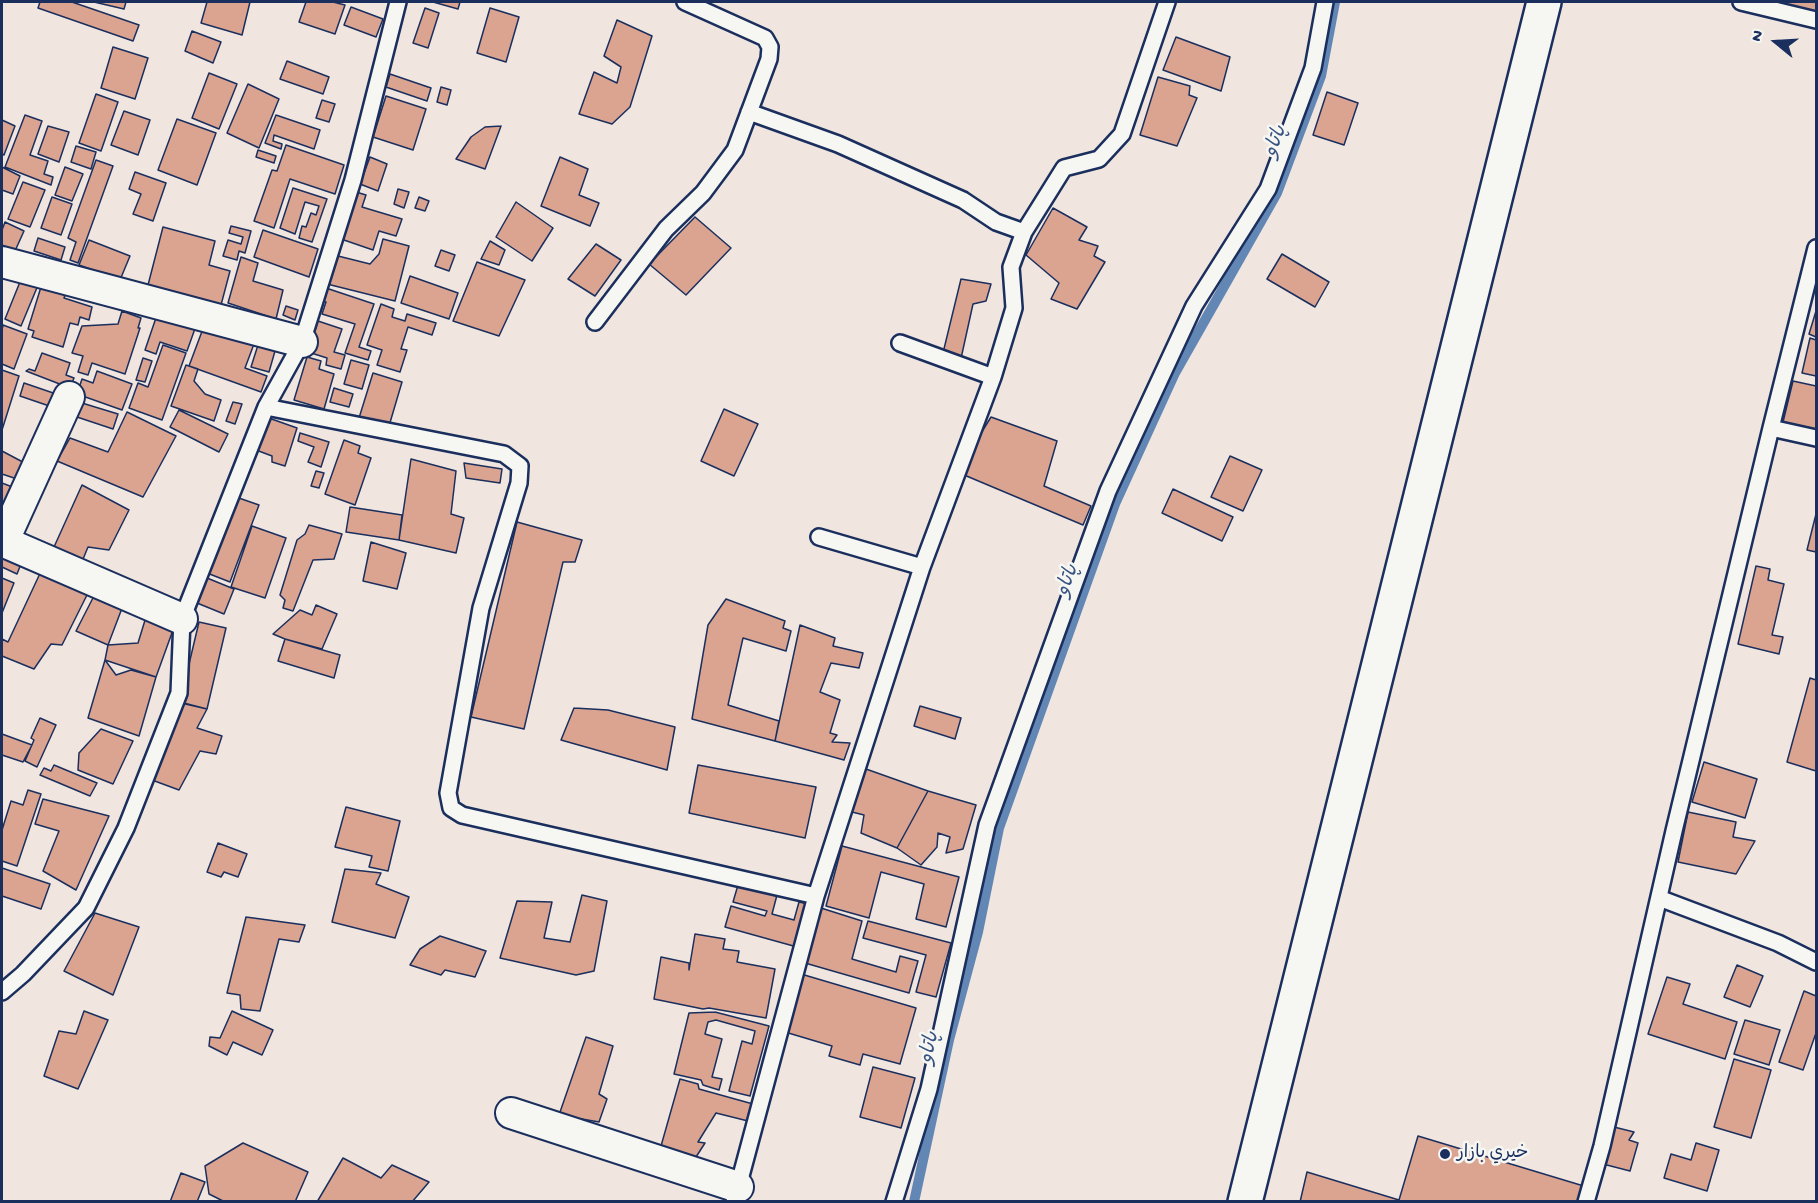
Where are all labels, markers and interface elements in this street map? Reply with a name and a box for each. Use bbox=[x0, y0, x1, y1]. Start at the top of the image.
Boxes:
north arrow bbox=[1746, 12, 1806, 72]
text: N bbox=[1748, 28, 1769, 44]
water label: پاتاو bbox=[1260, 123, 1294, 161]
water label: پاتاو bbox=[1052, 562, 1086, 600]
water label: پاتاو bbox=[916, 1030, 946, 1066]
place label: خیري بازار bbox=[1457, 1143, 1528, 1165]
marker: خیري بازار bbox=[1438, 1147, 1452, 1161]

